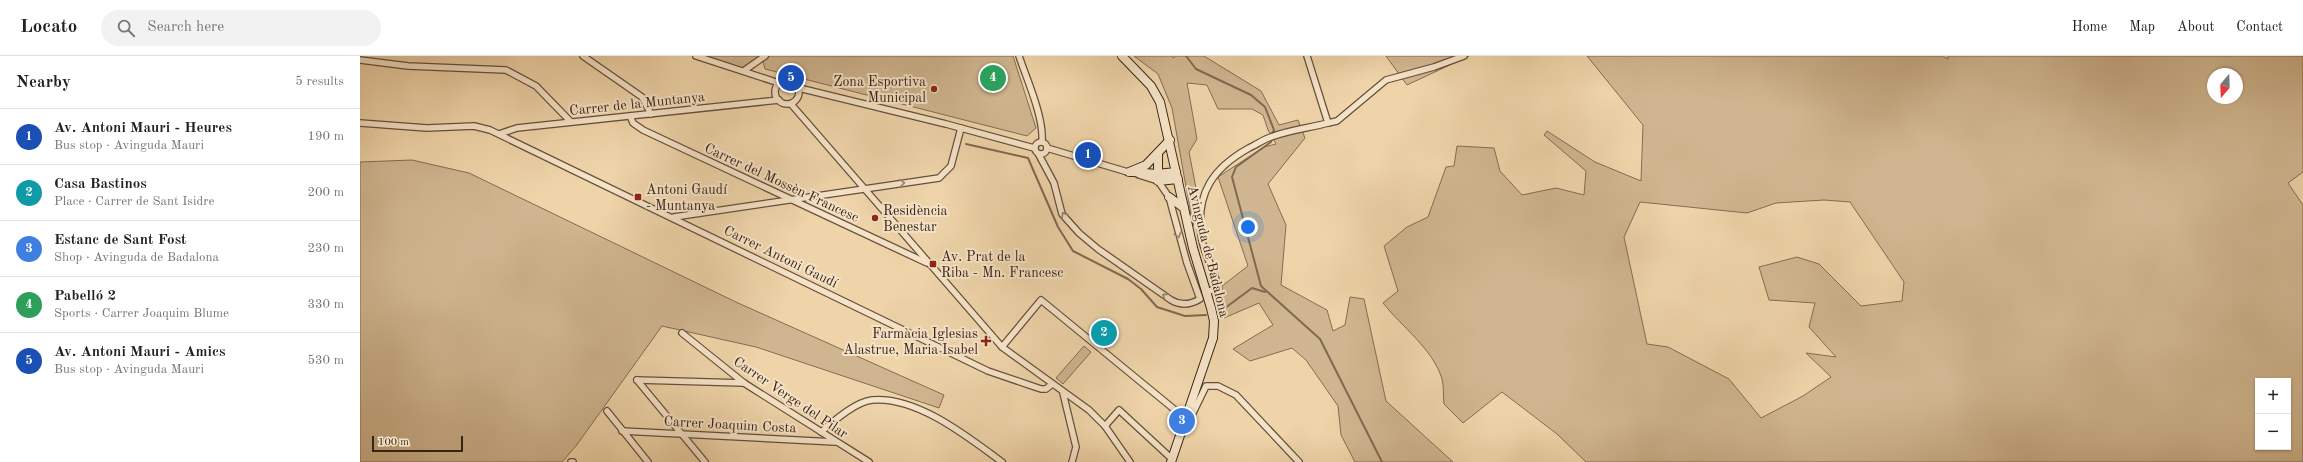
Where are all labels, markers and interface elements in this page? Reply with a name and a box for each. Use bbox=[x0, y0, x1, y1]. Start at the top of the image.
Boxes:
search box bbox=[101, 10, 381, 46]
icon: search bbox=[115, 17, 137, 39]
text: Locato bbox=[20, 18, 77, 37]
text: Search here bbox=[147, 20, 224, 35]
text: Home bbox=[2072, 20, 2107, 34]
text: Map bbox=[2129, 20, 2155, 34]
text: About bbox=[2177, 20, 2214, 34]
text: Contact bbox=[2236, 20, 2283, 34]
pin: 5 bbox=[778, 63, 804, 93]
pin: 4 bbox=[980, 63, 1006, 93]
north arrow bbox=[2207, 68, 2243, 104]
text: Nearby bbox=[16, 74, 71, 91]
text: 5 results bbox=[295, 75, 344, 88]
place label: Zona Esportiva Municipal bbox=[833, 75, 926, 105]
marker: Zona Esportiva Municipal bbox=[929, 84, 939, 94]
street label: Carrer de la Muntanya bbox=[569, 90, 706, 118]
text: Av. Antoni Mauri - Heures bbox=[54, 121, 232, 136]
text: 1 bbox=[25, 130, 33, 143]
text: 190 m bbox=[307, 130, 344, 143]
text: Bus stop · Avinguda Mauri bbox=[54, 139, 204, 152]
pin: 1 bbox=[1075, 140, 1101, 170]
street label: Carrer del Mossèn Francesc bbox=[702, 141, 861, 225]
text: Casa Bastinos bbox=[54, 177, 147, 192]
one-way arrow bbox=[899, 179, 905, 188]
place label: Antoni Gaudí - Muntanya bbox=[646, 183, 727, 213]
street label: Avinguda de Badalona bbox=[1185, 184, 1231, 319]
text: 2 bbox=[25, 186, 33, 199]
text: 200 m bbox=[307, 186, 344, 199]
marker: Antoni Gaudí - Muntanya bbox=[633, 192, 643, 202]
text: Place · Carrer de Sant Isidre bbox=[54, 195, 215, 208]
place label: Residència Benestar bbox=[883, 204, 948, 234]
one-way arrow bbox=[1062, 212, 1069, 219]
marker: Residència Benestar bbox=[870, 213, 880, 223]
your location bbox=[1238, 217, 1258, 237]
street label: Carrer Antoni Gaudí bbox=[721, 223, 840, 291]
one-way arrow bbox=[1174, 231, 1182, 238]
text: Estanc de Sant Fost bbox=[54, 233, 187, 248]
text: 3 bbox=[25, 242, 33, 255]
text: 230 m bbox=[307, 242, 344, 255]
place label: Av. Prat de la Riba - Mn. Francesc bbox=[941, 250, 1063, 280]
text: Shop · Avinguda de Badalona bbox=[54, 251, 219, 264]
marker: Av. Prat de la Riba - Mn. Francesc bbox=[928, 259, 938, 269]
text: Pabelló 2 bbox=[54, 289, 116, 304]
one-way arrow bbox=[1162, 294, 1169, 301]
text: 4 bbox=[25, 298, 33, 311]
text: 330 m bbox=[307, 298, 344, 311]
text: Sports · Carrer Joaquim Blume bbox=[54, 307, 229, 320]
pin: 2 bbox=[1091, 318, 1117, 348]
place label: Farmàcia Iglesias Alastrue, Maria Isabel bbox=[843, 327, 978, 357]
marker: Farmàcia Iglesias Alastrue, Maria Isabel bbox=[981, 336, 991, 346]
text: Av. Antoni Mauri - Amics bbox=[54, 345, 225, 360]
text: 5 bbox=[25, 354, 33, 367]
text: 530 m bbox=[307, 354, 344, 367]
street label: Carrer Verge del Pilar bbox=[731, 354, 850, 441]
text: Bus stop · Avinguda Mauri bbox=[54, 363, 204, 376]
map controls bbox=[2255, 378, 2291, 450]
button: + bbox=[2255, 378, 2291, 414]
pin: 3 bbox=[1169, 406, 1195, 436]
button: − bbox=[2255, 414, 2291, 450]
street label: Carrer Joaquim Costa bbox=[663, 415, 797, 435]
scale bar bbox=[372, 434, 463, 453]
text: 100 m bbox=[378, 437, 409, 448]

